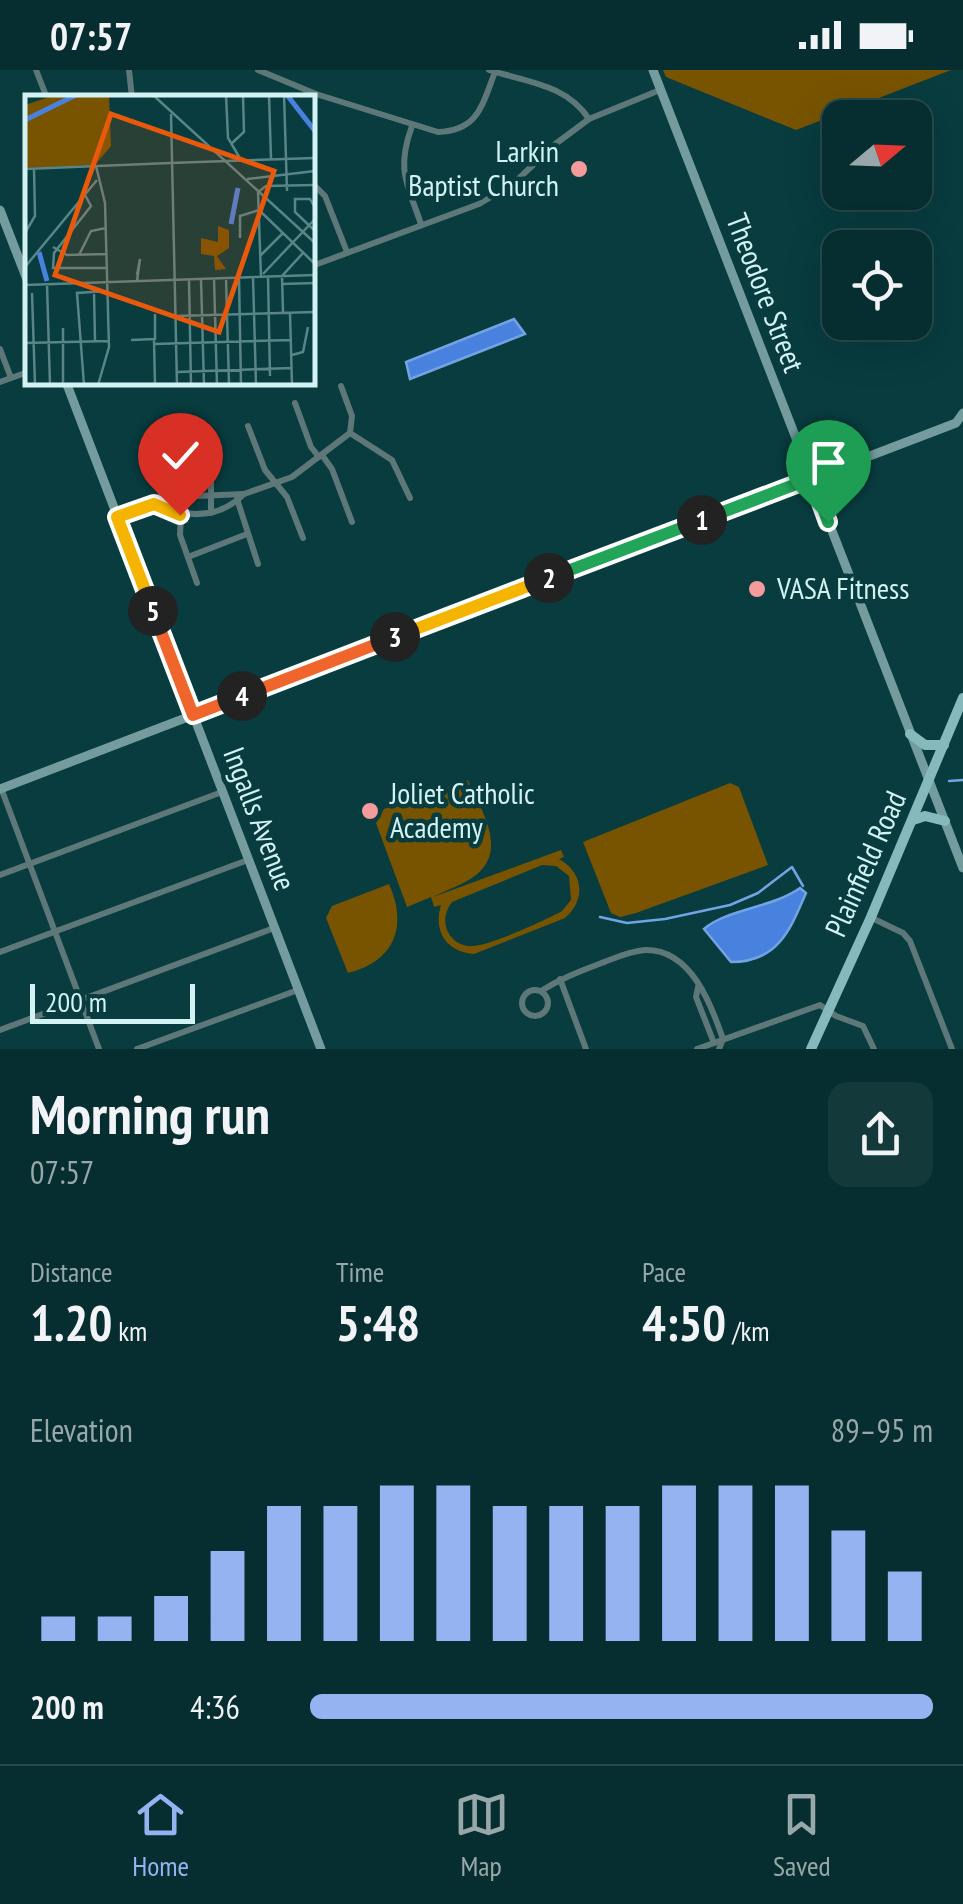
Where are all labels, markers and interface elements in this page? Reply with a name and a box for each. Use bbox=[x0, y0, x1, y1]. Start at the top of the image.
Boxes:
text: 07:57 bbox=[50, 11, 132, 60]
inset map bbox=[25, 95, 315, 385]
north arrow bbox=[822, 100, 932, 210]
map controls bbox=[822, 100, 932, 340]
place label: Larkin Baptist Church bbox=[408, 131, 559, 204]
marker: Larkin Baptist Church bbox=[568, 158, 590, 180]
street label: Theodore Street bbox=[718, 208, 815, 378]
button: locate bbox=[822, 230, 932, 340]
pin bbox=[138, 413, 223, 516]
pin bbox=[786, 420, 871, 523]
icon: check bbox=[153, 428, 208, 483]
icon: arrive bbox=[801, 435, 856, 490]
pin: 1 bbox=[677, 495, 727, 545]
text: 1 bbox=[695, 501, 709, 538]
pin: 2 bbox=[524, 553, 574, 603]
text: 2 bbox=[542, 559, 556, 596]
place label: VASA Fitness bbox=[776, 568, 909, 607]
marker: VASA Fitness bbox=[746, 578, 768, 600]
pin: 5 bbox=[128, 586, 178, 636]
text: 5 bbox=[146, 592, 160, 629]
pin: 3 bbox=[370, 612, 420, 662]
text: 3 bbox=[388, 618, 402, 655]
pin: 4 bbox=[217, 671, 267, 721]
text: 4 bbox=[235, 677, 249, 714]
street label: Ingalls Avenue bbox=[215, 741, 306, 896]
place label: Joliet Catholic Academy bbox=[389, 773, 535, 846]
street label: Plainfield Road bbox=[815, 785, 914, 942]
marker: Joliet Catholic Academy bbox=[359, 800, 381, 822]
scale bar bbox=[30, 979, 195, 1024]
text: 200 m bbox=[45, 983, 107, 1020]
text: Morning run bbox=[30, 1078, 270, 1149]
button: share bbox=[828, 1082, 933, 1187]
text: 07:57 bbox=[30, 1151, 94, 1193]
text: Distance bbox=[30, 1253, 113, 1290]
text: Time bbox=[336, 1253, 384, 1290]
text: Pace bbox=[642, 1253, 686, 1290]
text: 1.20 bbox=[30, 1290, 112, 1355]
text: 5:48 bbox=[336, 1290, 420, 1355]
text: 4:50 bbox=[642, 1290, 726, 1355]
text: km bbox=[112, 1312, 147, 1349]
text: /km bbox=[726, 1312, 770, 1349]
text: Elevation bbox=[30, 1409, 133, 1451]
text: 89–95 m bbox=[831, 1409, 933, 1451]
text: 200 m bbox=[30, 1686, 104, 1728]
text: 4:36 bbox=[190, 1686, 240, 1728]
tab: Home bbox=[132, 1787, 189, 1884]
tab: Map bbox=[454, 1787, 509, 1884]
tab: Saved bbox=[773, 1787, 831, 1884]

